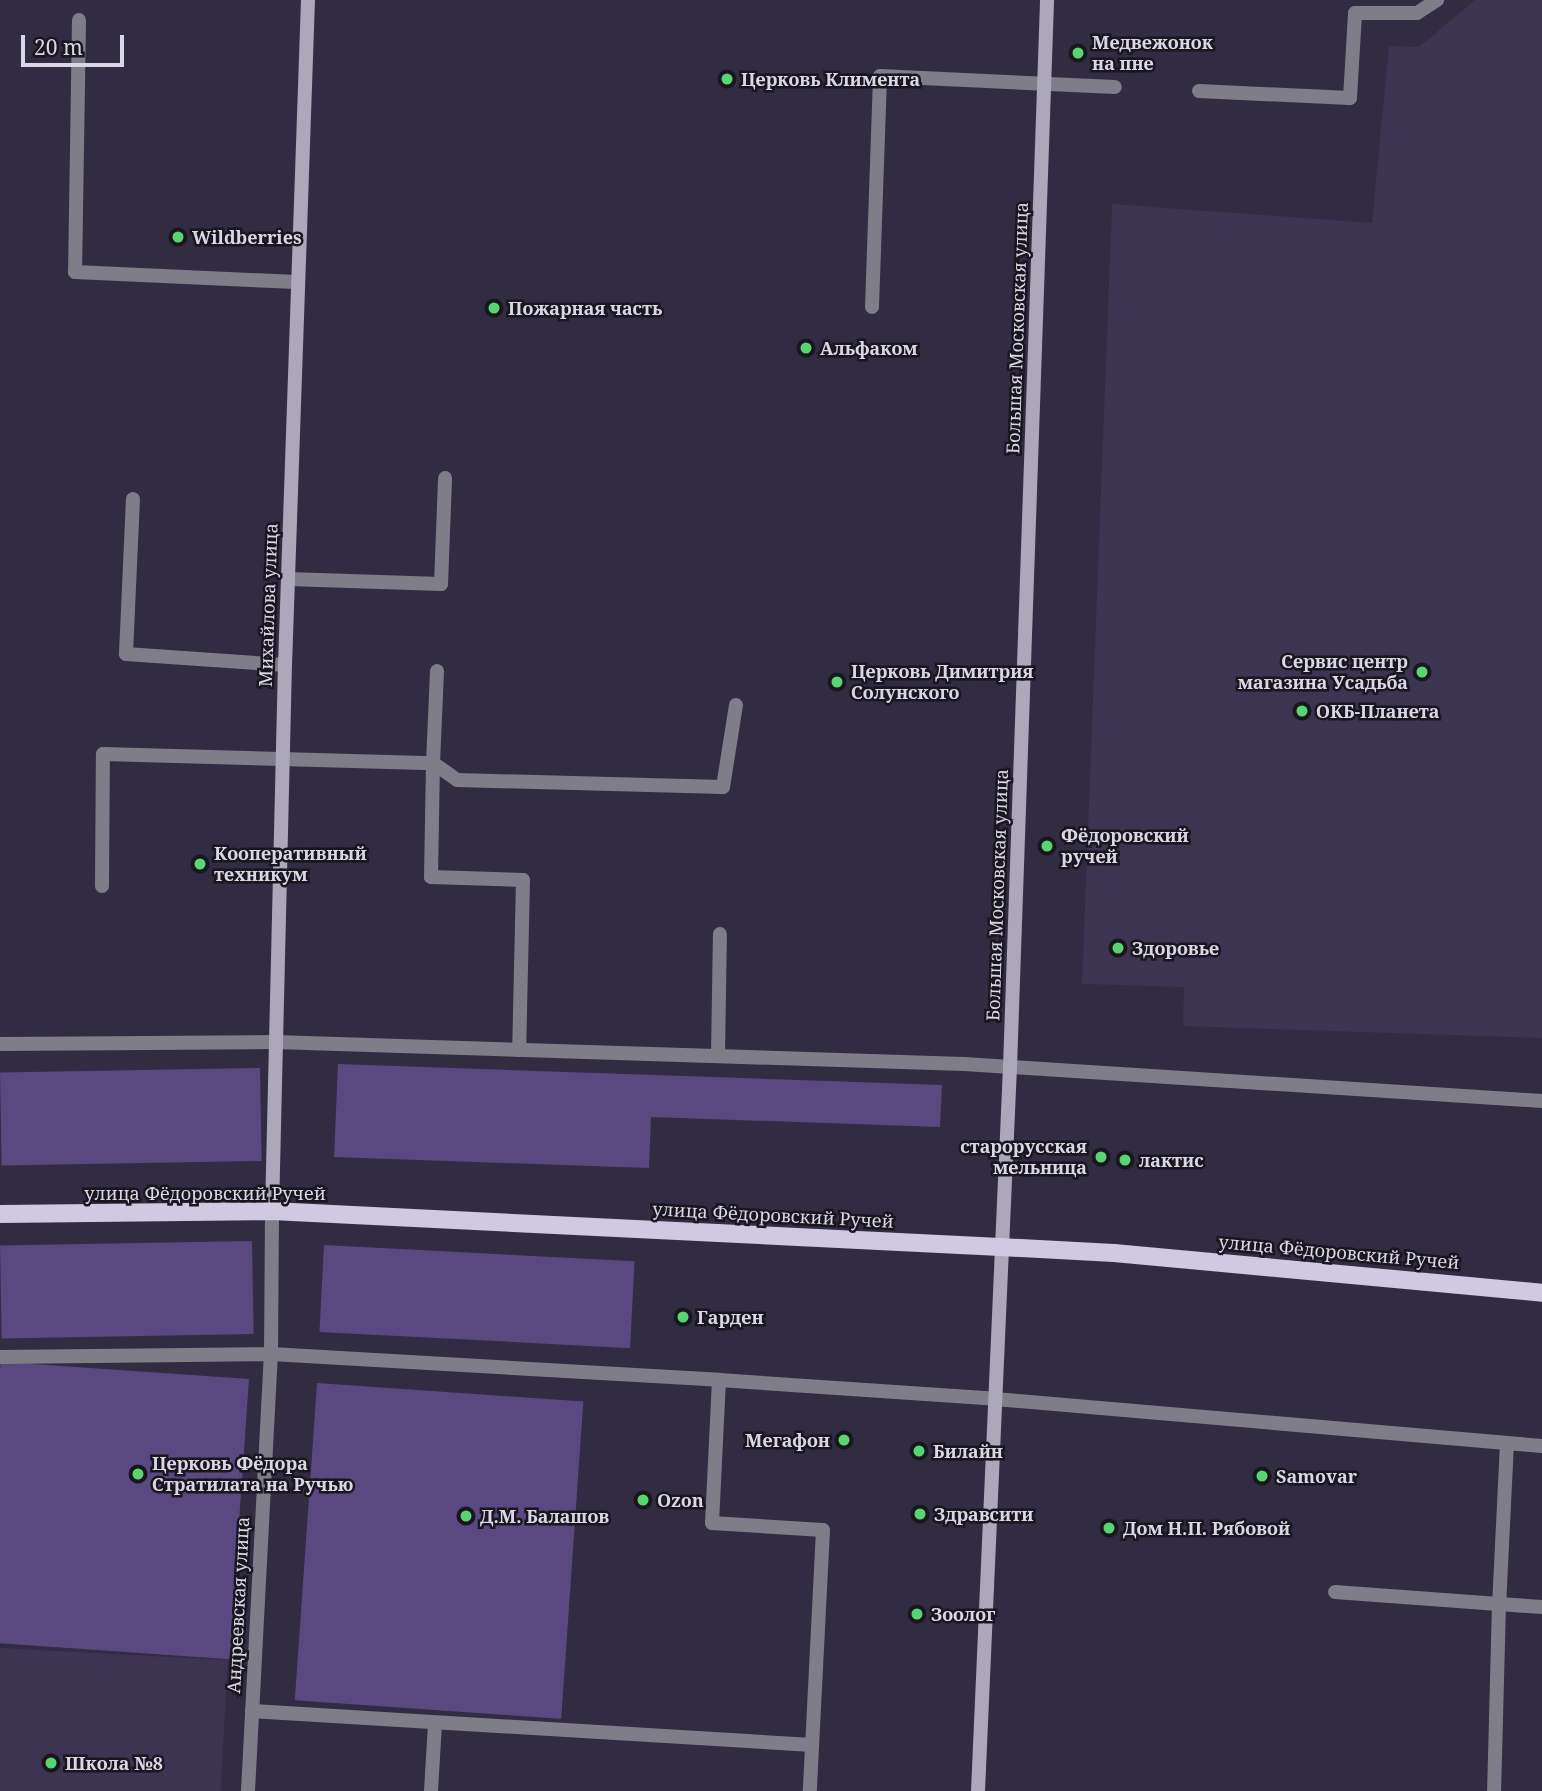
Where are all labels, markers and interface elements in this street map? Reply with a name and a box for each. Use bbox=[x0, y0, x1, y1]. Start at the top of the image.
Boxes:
scale bar bbox=[24, 21, 128, 65]
place label: Медвежонок на пне bbox=[1092, 32, 1213, 74]
text: 20 m bbox=[34, 33, 83, 61]
marker: Медвежонок на пне bbox=[1070, 45, 1086, 61]
place label: Церковь Климента bbox=[741, 68, 920, 90]
marker: Церковь Климента bbox=[719, 71, 735, 87]
street label: Большая Московская улица bbox=[1002, 202, 1032, 454]
place label: Wildberries bbox=[192, 226, 302, 248]
marker: Wildberries bbox=[170, 229, 186, 245]
place label: Пожарная часть bbox=[508, 297, 662, 319]
marker: Пожарная часть bbox=[486, 300, 502, 316]
place label: Альфаком bbox=[820, 337, 918, 359]
marker: Альфаком bbox=[798, 340, 814, 356]
street label: Михайлова улица bbox=[254, 523, 282, 687]
place label: Сервис центр магазина Усадьба bbox=[1238, 651, 1408, 694]
place label: Церковь Димитрия Солунского bbox=[851, 661, 1033, 704]
marker: Сервис центр магазина Усадьба bbox=[1414, 664, 1430, 680]
marker: Церковь Димитрия Солунского bbox=[829, 674, 845, 690]
place label: ОКБ-Планета bbox=[1316, 700, 1439, 722]
marker: ОКБ-Планета bbox=[1294, 703, 1310, 719]
street label: Большая Московская улица bbox=[982, 769, 1012, 1021]
place label: Фёдоровский ручей bbox=[1061, 825, 1189, 868]
marker: Фёдоровский ручей bbox=[1039, 838, 1055, 854]
place label: Кооперативный техникум bbox=[214, 843, 367, 886]
marker: Кооперативный техникум bbox=[192, 856, 208, 872]
place label: Здоровье bbox=[1132, 937, 1219, 959]
marker: Здоровье bbox=[1110, 940, 1126, 956]
place label: старорусская мельница bbox=[960, 1136, 1087, 1178]
marker: старорусская мельница bbox=[1093, 1149, 1109, 1165]
place label: лактис bbox=[1139, 1149, 1204, 1171]
marker: лактис bbox=[1117, 1152, 1133, 1168]
street label: улица Фёдоровский Ручей bbox=[84, 1182, 326, 1204]
street label: улица Фёдоровский Ручей bbox=[652, 1198, 894, 1232]
street label: улица Фёдоровский Ручей bbox=[1218, 1231, 1460, 1273]
place label: Гарден bbox=[697, 1306, 764, 1328]
marker: Гарден bbox=[675, 1309, 691, 1325]
place label: Мегафон bbox=[745, 1429, 830, 1451]
marker: Мегафон bbox=[836, 1432, 852, 1448]
place label: Билайн bbox=[933, 1440, 1003, 1462]
marker: Билайн bbox=[911, 1443, 927, 1459]
place label: Церковь Фёдора Стратилата на Ручью bbox=[152, 1453, 353, 1496]
place label: Samovar bbox=[1276, 1465, 1357, 1487]
marker: Церковь Фёдора Стратилата на Ручью bbox=[130, 1466, 146, 1482]
marker: Samovar bbox=[1254, 1468, 1270, 1484]
place label: Ozon bbox=[657, 1489, 704, 1511]
marker: Ozon bbox=[635, 1492, 651, 1508]
place label: Здравсити bbox=[934, 1503, 1033, 1525]
place label: Д.М. Балашов bbox=[480, 1505, 609, 1527]
marker: Здравсити bbox=[912, 1506, 928, 1522]
marker: Д.М. Балашов bbox=[458, 1508, 474, 1524]
street label: Андреевская улица bbox=[223, 1516, 253, 1694]
place label: Дом Н.П. Рябовой bbox=[1123, 1517, 1290, 1539]
marker: Дом Н.П. Рябовой bbox=[1101, 1520, 1117, 1536]
place label: Зоолог bbox=[931, 1603, 995, 1625]
marker: Зоолог bbox=[909, 1606, 925, 1622]
place label: Школа №8 bbox=[65, 1752, 163, 1774]
marker: Школа №8 bbox=[43, 1755, 59, 1771]

